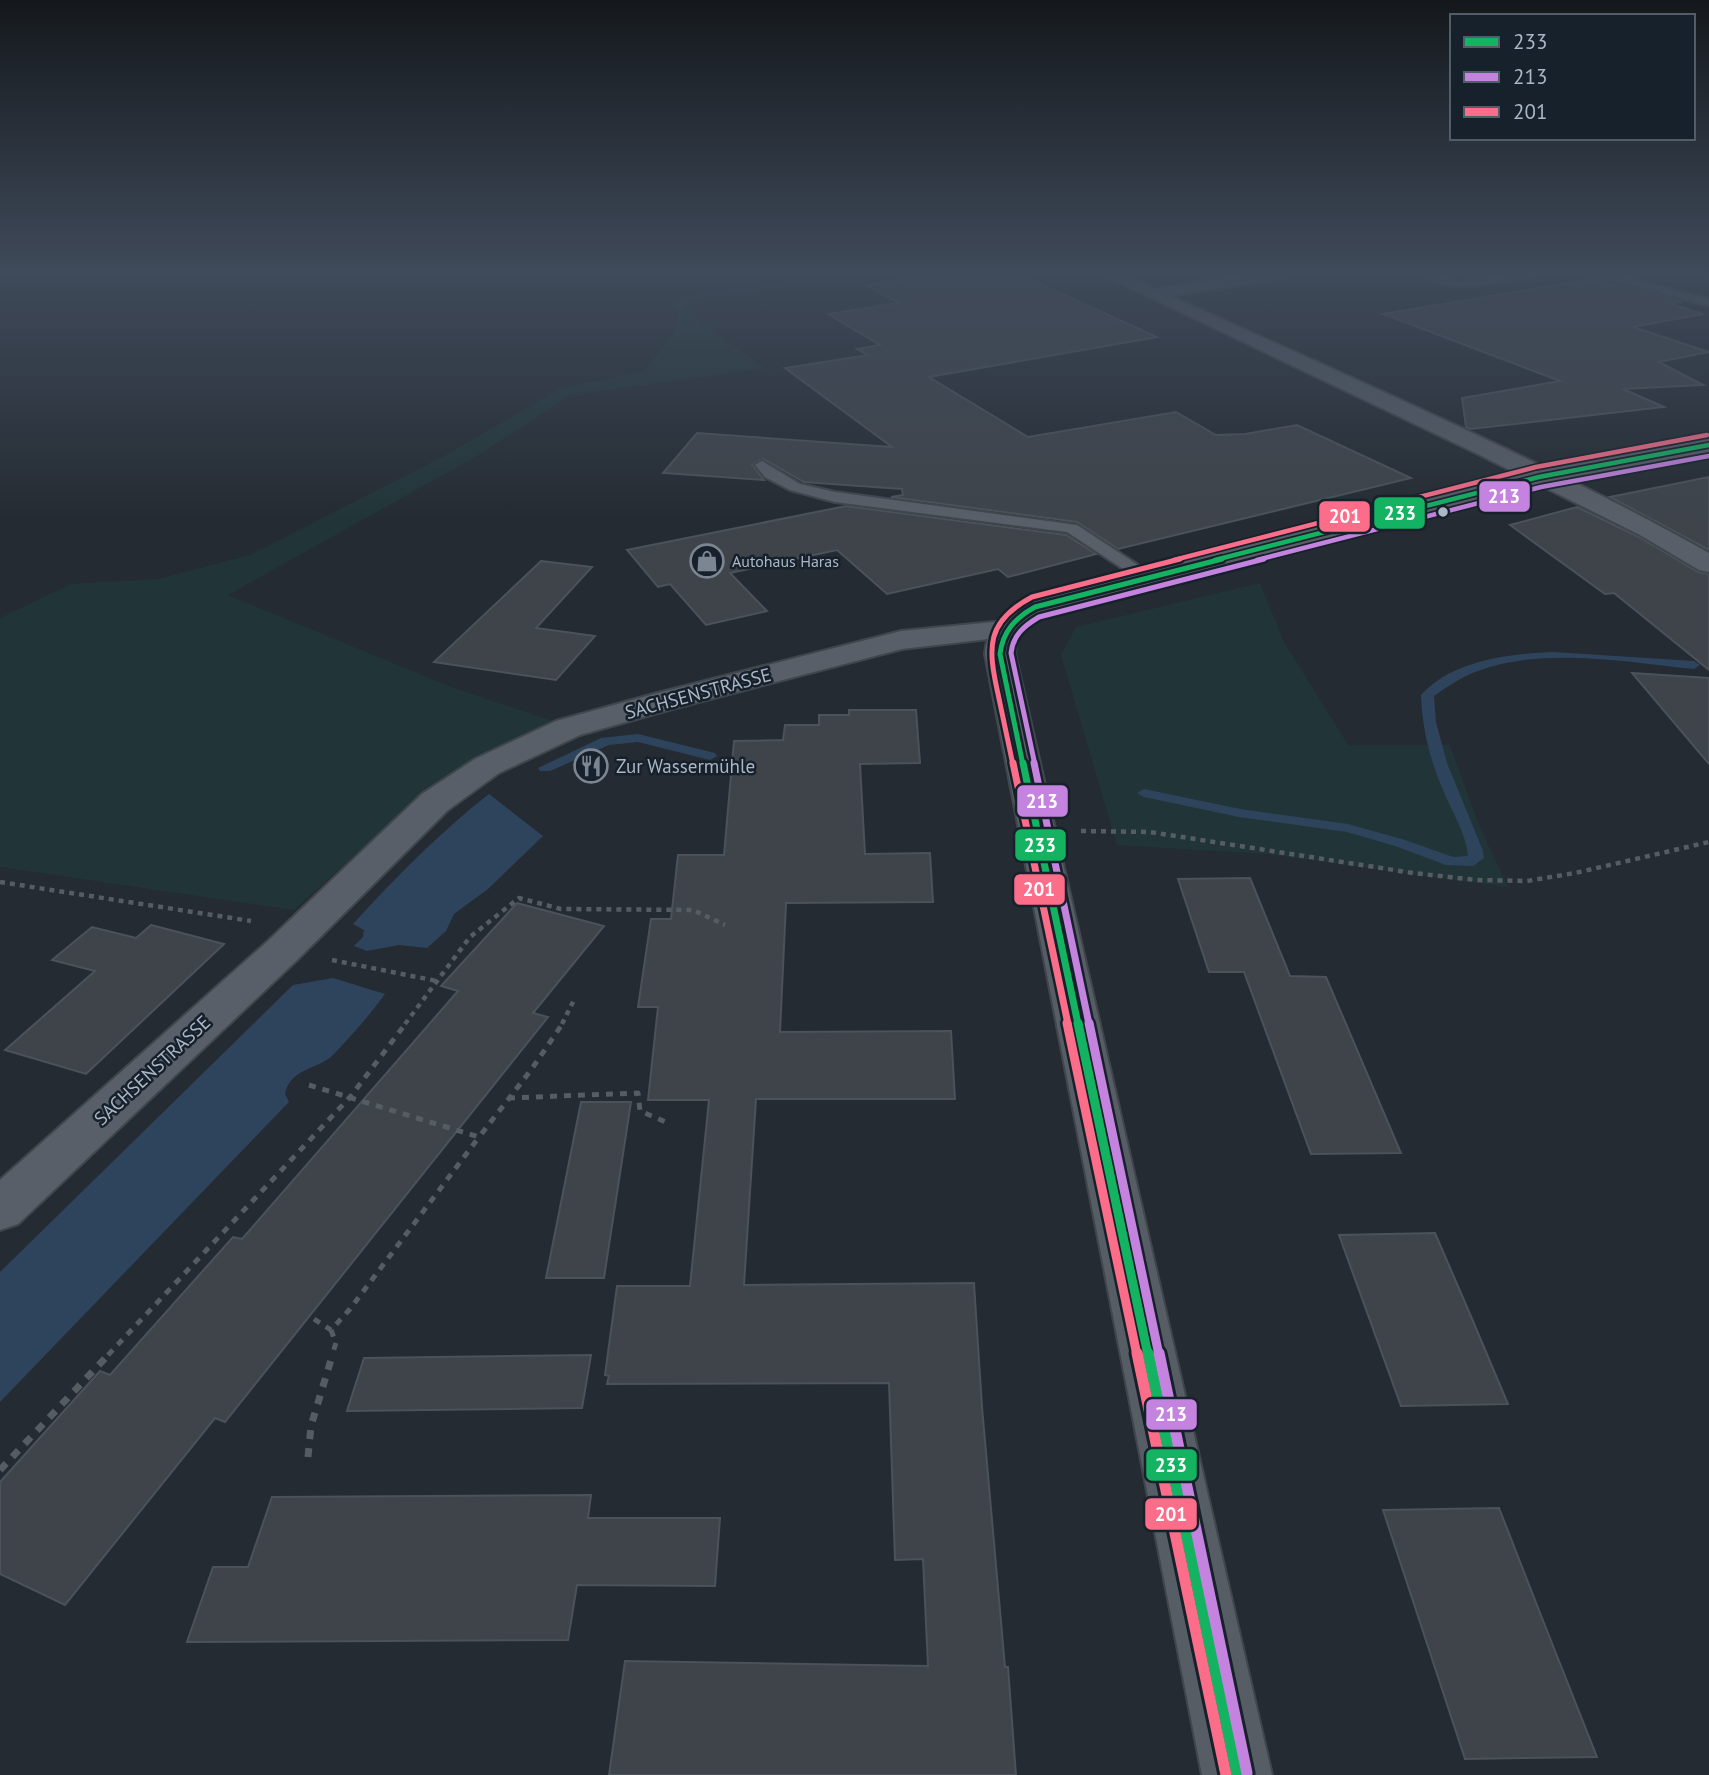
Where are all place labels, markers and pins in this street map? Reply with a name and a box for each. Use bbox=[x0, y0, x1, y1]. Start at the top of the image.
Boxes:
unlabelled marker bbox=[1436, 505, 1450, 519]
shop icon: Autohaus Haras bbox=[688, 542, 726, 580]
place label: Autohaus Haras bbox=[732, 551, 839, 571]
restaurant icon: Zur Wassermühle bbox=[572, 747, 610, 785]
place label: Zur Wassermühle bbox=[616, 754, 755, 778]

